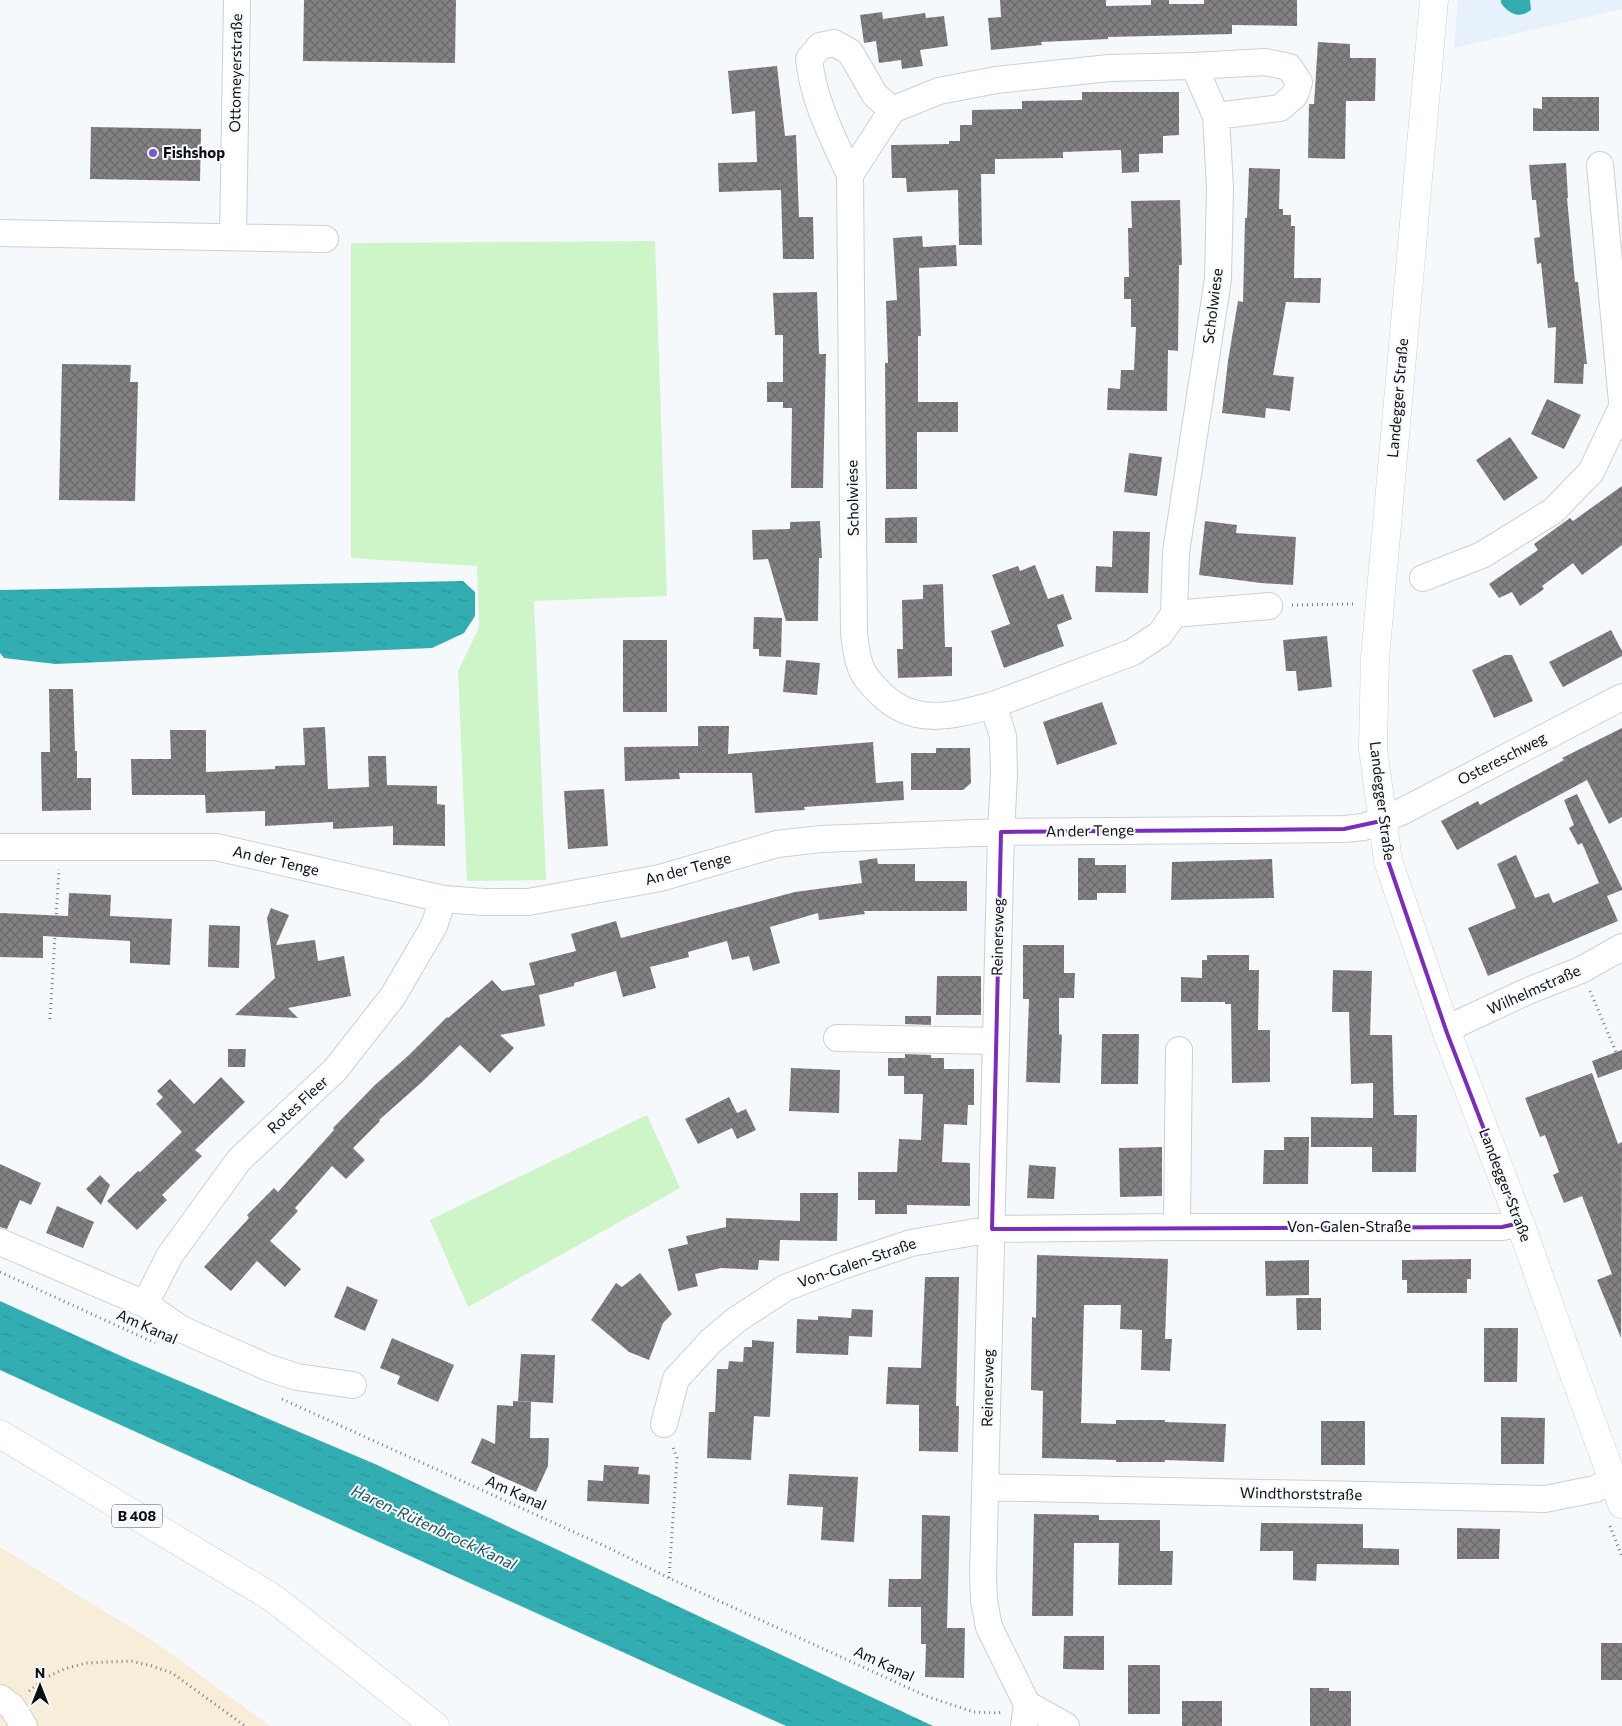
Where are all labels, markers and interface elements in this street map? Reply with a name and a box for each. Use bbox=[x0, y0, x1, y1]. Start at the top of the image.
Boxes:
street label: Ottomeyerstraße bbox=[225, 13, 245, 133]
place label: Fishshop bbox=[163, 143, 225, 161]
marker: Fishshop bbox=[147, 147, 159, 159]
street label: Scholwiese bbox=[1198, 267, 1226, 345]
street label: Landegger Straße bbox=[1383, 337, 1411, 458]
street label: Scholwiese bbox=[842, 460, 862, 536]
street label: Ostereschweg bbox=[1454, 728, 1549, 788]
street label: Landegger Straße bbox=[1367, 740, 1399, 862]
street label: An der Tenge bbox=[1046, 820, 1134, 840]
street label: An der Tenge bbox=[231, 841, 321, 879]
street label: An der Tenge bbox=[643, 848, 733, 888]
street label: Reinersweg bbox=[987, 898, 1007, 976]
street label: Wilhelmstraße bbox=[1484, 960, 1583, 1018]
street label: Rotes Fleer bbox=[263, 1072, 331, 1137]
street label: Landegger Straße bbox=[1476, 1125, 1536, 1244]
street label: Von-Galen-Straße bbox=[1287, 1217, 1411, 1235]
street label: Von-Galen-Straße bbox=[795, 1233, 918, 1291]
street label: Am Kanal bbox=[114, 1305, 181, 1347]
street label: Reinersweg bbox=[977, 1349, 997, 1427]
street label: Am Kanal bbox=[483, 1471, 550, 1513]
water label: Haren-Rütenbrock Kanal bbox=[349, 1480, 521, 1574]
street label: Windthorststraße bbox=[1240, 1483, 1362, 1503]
road number: B 408 bbox=[112, 1504, 162, 1528]
street label: Am Kanal bbox=[851, 1641, 917, 1685]
north arrow bbox=[15, 1661, 65, 1711]
text: N bbox=[35, 1664, 45, 1681]

